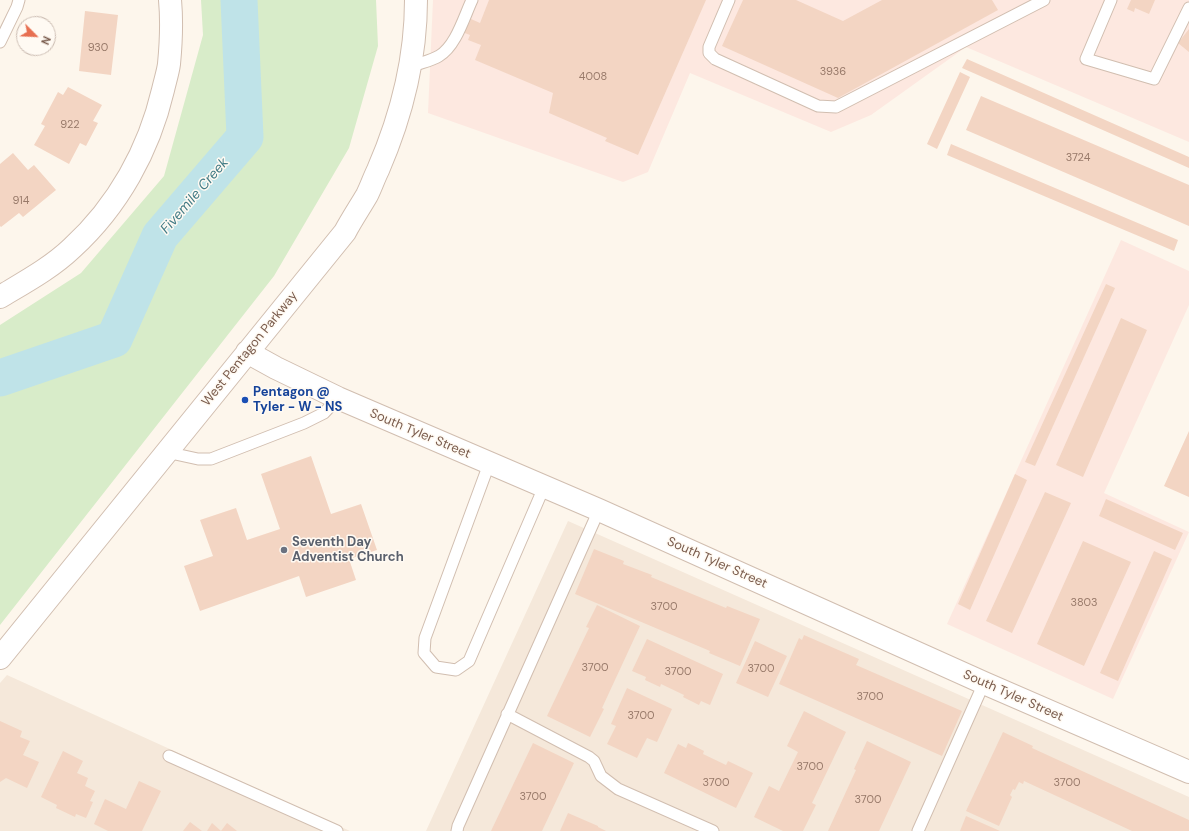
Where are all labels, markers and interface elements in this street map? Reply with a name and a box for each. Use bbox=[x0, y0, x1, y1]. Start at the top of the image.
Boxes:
north arrow bbox=[16, 16, 56, 56]
text: N bbox=[38, 34, 54, 47]
house number: 930 bbox=[88, 41, 108, 55]
house number: 3936 bbox=[820, 65, 846, 79]
house number: 4008 bbox=[579, 70, 607, 84]
house number: 922 bbox=[60, 118, 80, 132]
house number: 3724 bbox=[1066, 151, 1090, 165]
water label: Fivemile Creek bbox=[157, 155, 233, 237]
house number: 914 bbox=[13, 194, 29, 208]
street label: West Pentagon Parkway bbox=[199, 288, 301, 410]
place label: Pentagon @ Tyler - W - NS bbox=[253, 385, 342, 416]
marker: Pentagon @ Tyler - W - NS bbox=[240, 395, 250, 405]
street label: South Tyler Street bbox=[367, 406, 473, 462]
street label: South Tyler Street bbox=[665, 534, 769, 592]
place label: Seventh Day Adventist Church bbox=[292, 535, 404, 566]
marker: Seventh Day Adventist Church bbox=[279, 545, 289, 555]
house number: 3803 bbox=[1070, 596, 1098, 610]
house number: 3700 bbox=[650, 600, 678, 614]
house number: 3700 bbox=[581, 661, 609, 675]
house number: 3700 bbox=[747, 662, 775, 676]
house number: 3700 bbox=[664, 665, 692, 679]
street label: South Tyler Street bbox=[961, 667, 1065, 725]
house number: 3700 bbox=[856, 690, 884, 704]
house number: 3700 bbox=[627, 709, 655, 723]
house number: 3700 bbox=[796, 760, 824, 774]
house number: 3700 bbox=[702, 776, 730, 790]
house number: 3700 bbox=[1053, 776, 1081, 790]
house number: 3700 bbox=[519, 790, 547, 804]
house number: 3700 bbox=[854, 793, 882, 807]

